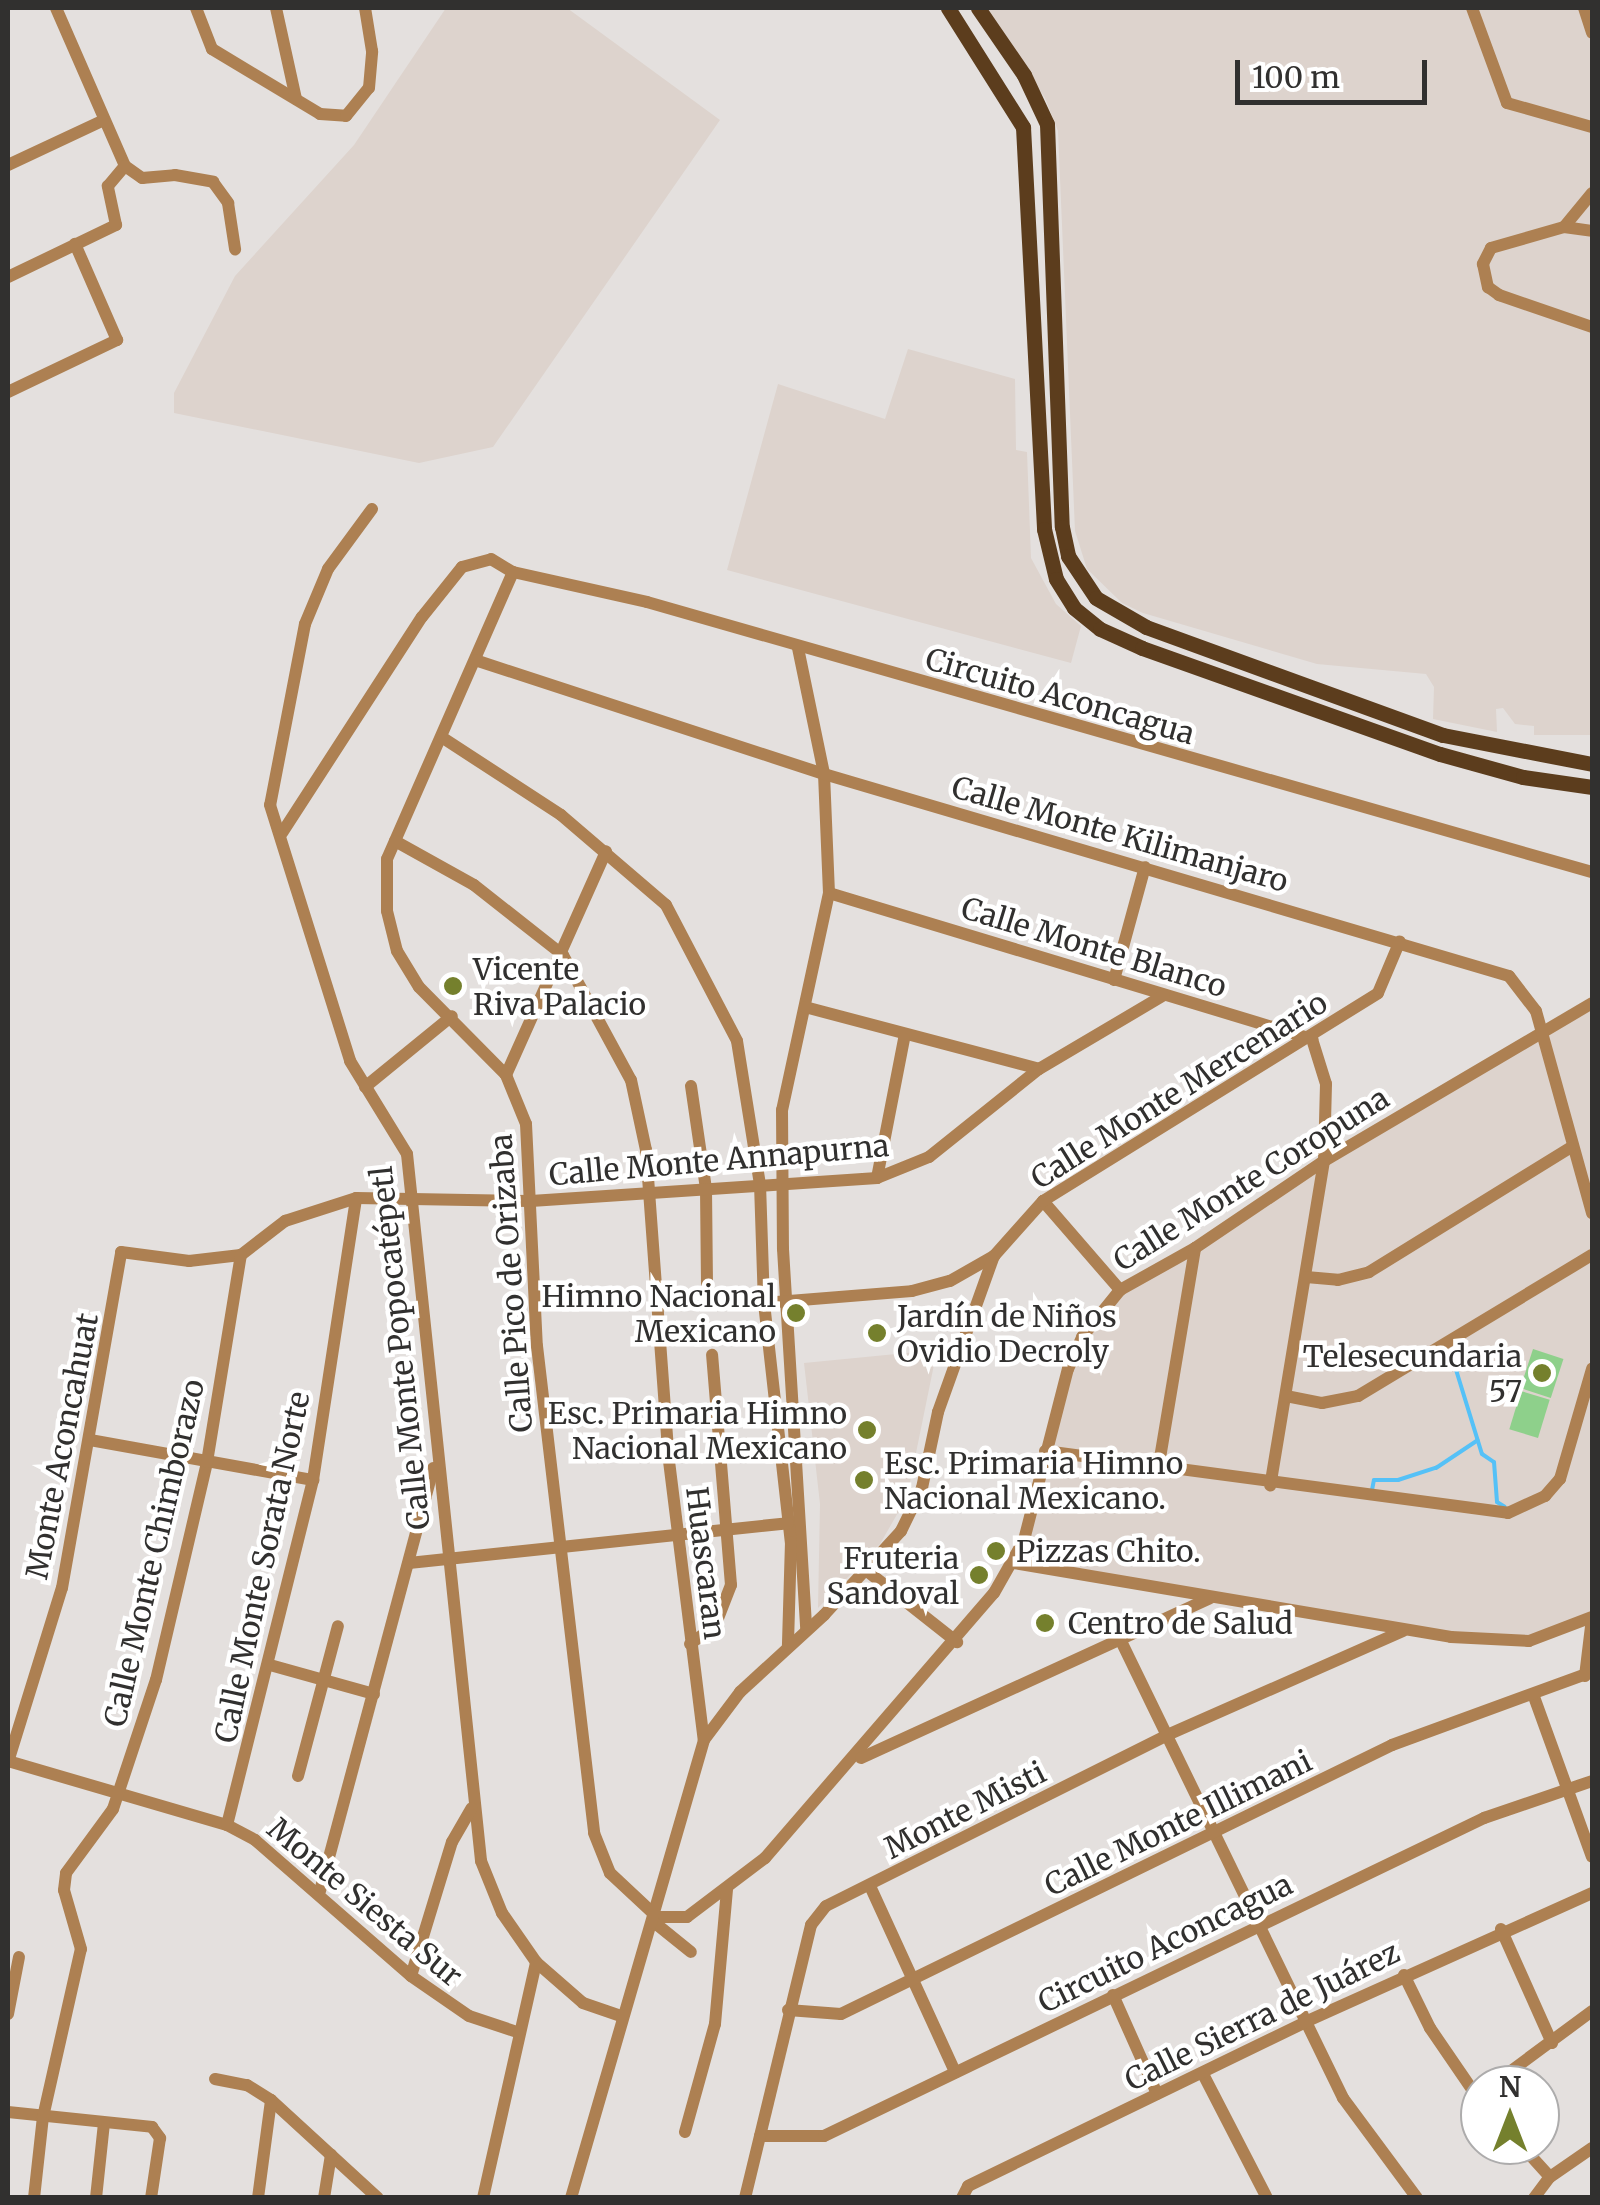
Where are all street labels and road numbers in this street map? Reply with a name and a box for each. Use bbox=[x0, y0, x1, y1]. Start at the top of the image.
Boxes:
street label: Circuito Aconcagua bbox=[921, 640, 1199, 752]
street label: Calle Monte Kilimanjaro bbox=[948, 769, 1292, 899]
street label: Calle Monte Blanco bbox=[957, 890, 1231, 1004]
street label: Calle Monte Mercenario bbox=[1024, 984, 1334, 1196]
street label: Calle Monte Coropuna bbox=[1107, 1080, 1395, 1278]
street label: Calle Monte Annapurna bbox=[548, 1127, 890, 1193]
street label: Calle Pico de Orizaba bbox=[483, 1133, 539, 1433]
street label: Calle Monte Popocatépetl bbox=[363, 1165, 437, 1531]
street label: Monte Aconcahuat bbox=[19, 1310, 105, 1582]
street label: Calle Monte Chimborazo bbox=[96, 1376, 212, 1730]
street label: Calle Monte Sorata Norte bbox=[207, 1388, 317, 1746]
street label: Huascaran bbox=[679, 1485, 733, 1641]
street label: Calle Monte Illimani bbox=[1039, 1743, 1317, 1903]
street label: Monte Misti bbox=[878, 1754, 1052, 1866]
street label: Monte Siesta Sur bbox=[261, 1810, 469, 1994]
street label: Circuito Aconcagua bbox=[1032, 1866, 1298, 2020]
street label: Calle Sierra de Juárez bbox=[1119, 1934, 1405, 2098]

